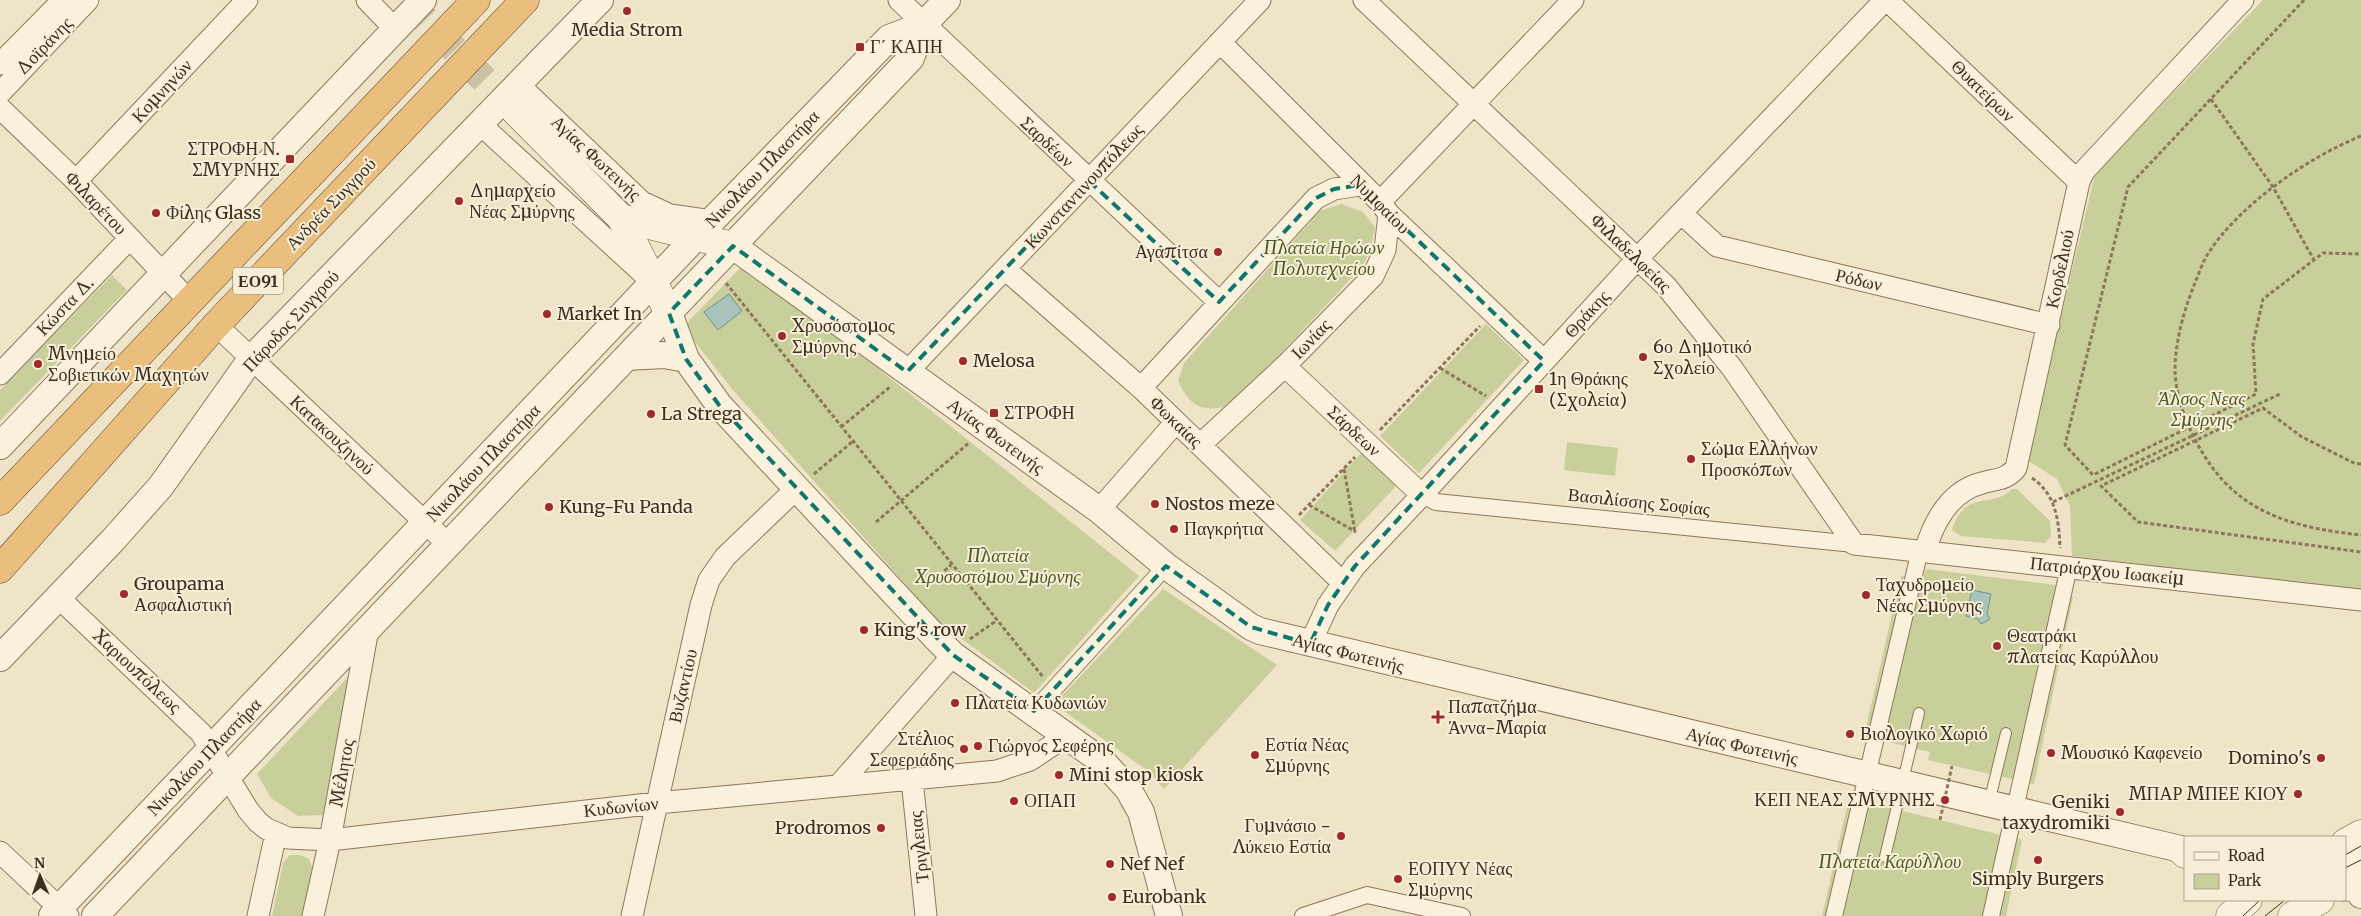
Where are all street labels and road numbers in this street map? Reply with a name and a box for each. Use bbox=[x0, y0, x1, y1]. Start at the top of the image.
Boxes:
street label: Δοϊράνης bbox=[10, 12, 77, 80]
street label: Κομνηνών bbox=[126, 54, 197, 127]
street label: Θυατείρων bbox=[1947, 55, 2020, 127]
street label: Νικολάου Πλαστήρα bbox=[699, 104, 824, 232]
street label: Αγίας Φωτεινής bbox=[547, 110, 646, 205]
street label: Σαρδέων bbox=[1016, 111, 1079, 172]
street label: Κωνσταντινουπόλεως bbox=[1019, 118, 1148, 253]
street label: Ανδρέα Συγγρού bbox=[280, 152, 381, 255]
street label: Φιλαρέτου bbox=[60, 166, 132, 239]
street label: Νυμφαίου bbox=[1345, 169, 1415, 239]
street label: Φιλαδελφείας bbox=[1586, 208, 1677, 297]
street label: Κορδελιού bbox=[2040, 227, 2079, 311]
street label: Ρόδων bbox=[1833, 263, 1885, 296]
street label: Πάροδος Συγγρού bbox=[237, 265, 344, 377]
road number: ΕΟ91 bbox=[233, 268, 283, 294]
street label: Κώστα Δ. bbox=[31, 271, 99, 340]
street label: Θράκης bbox=[1559, 285, 1614, 343]
street label: Ιωνίας bbox=[1286, 314, 1335, 364]
street label: Κατακουζηνού bbox=[285, 390, 379, 480]
street label: Φωκαίας bbox=[1145, 391, 1208, 452]
street label: Αγίας Φωτεινής bbox=[943, 393, 1049, 479]
street label: Νικολάου Πλαστήρα bbox=[420, 398, 545, 526]
street label: Σάρδεων bbox=[1323, 400, 1386, 461]
street label: Βασιλίσσης Σοφίας bbox=[1567, 483, 1711, 520]
street label: Πατριάρχου Ιωακείμ bbox=[2029, 551, 2185, 590]
street label: Χαριουπόλεως bbox=[88, 624, 186, 717]
street label: Αγίας Φωτεινής bbox=[1290, 627, 1407, 678]
street label: Βυζαντίου bbox=[663, 647, 702, 725]
street label: Νικολάου Πλαστήρα bbox=[141, 692, 266, 820]
street label: Αγίας Φωτεινής bbox=[1684, 721, 1801, 770]
street label: Μέλητος bbox=[324, 737, 359, 809]
street label: Κυδωνίων bbox=[582, 791, 660, 822]
street label: Τριγλειας bbox=[903, 810, 934, 884]

